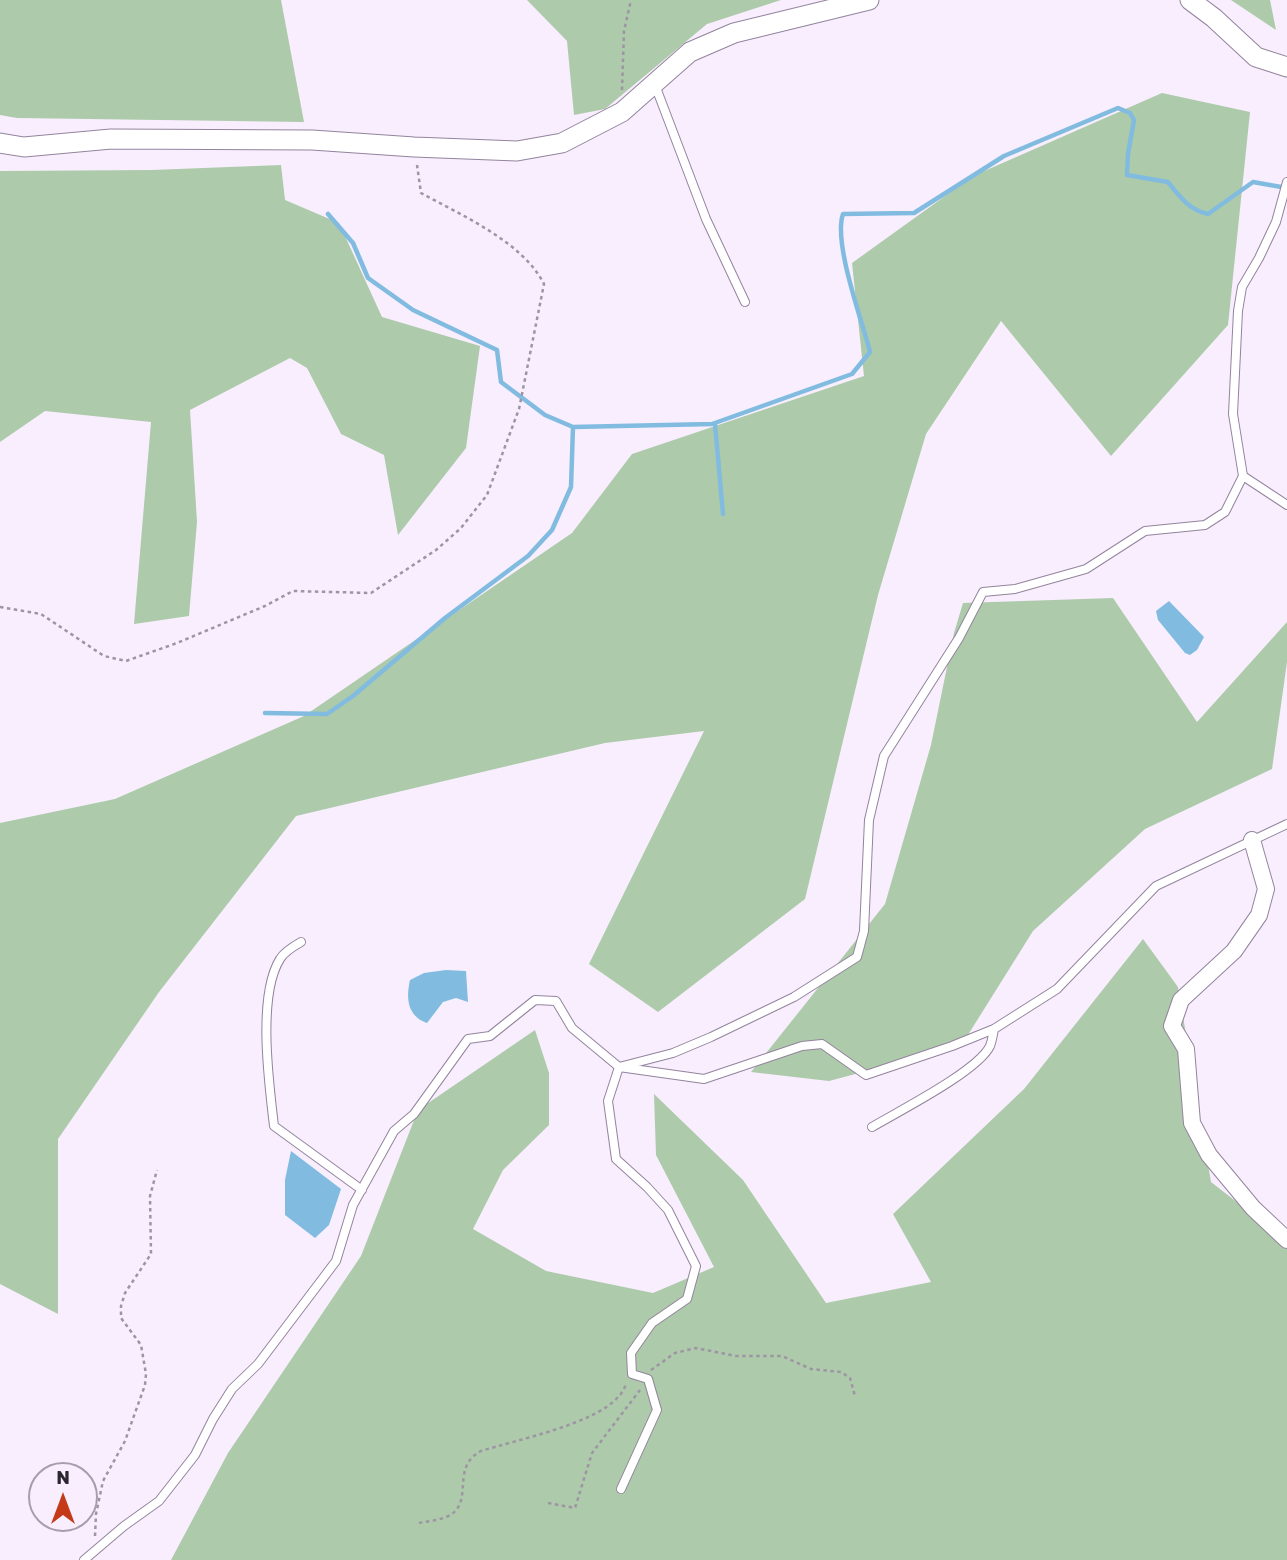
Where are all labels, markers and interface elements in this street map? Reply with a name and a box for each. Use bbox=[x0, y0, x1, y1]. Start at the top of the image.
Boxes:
north arrow bbox=[28, 1462, 98, 1532]
text: N bbox=[56, 1466, 70, 1489]

